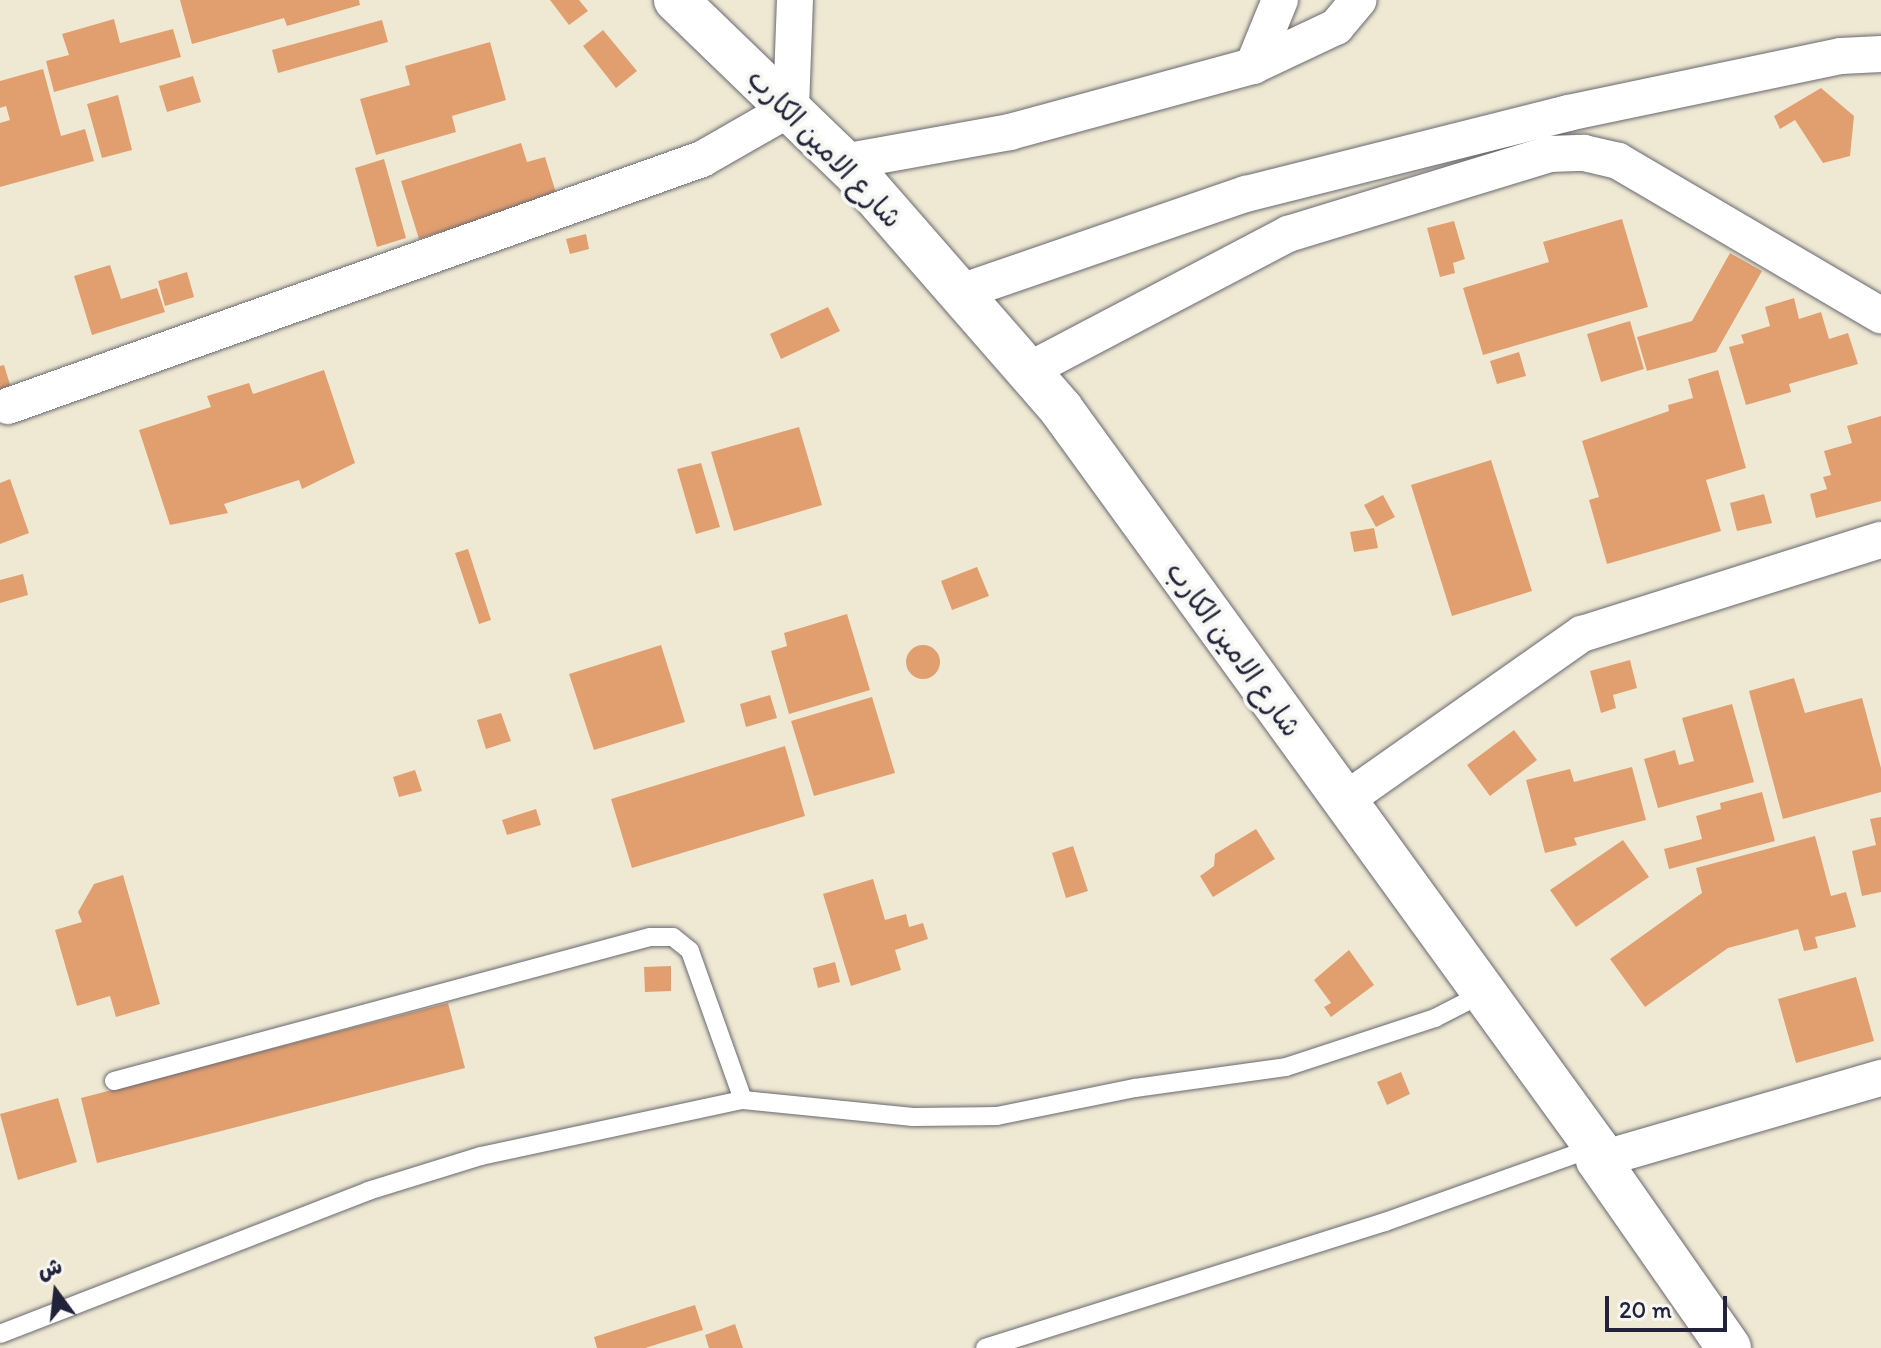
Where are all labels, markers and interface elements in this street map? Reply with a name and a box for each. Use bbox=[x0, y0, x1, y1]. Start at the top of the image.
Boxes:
street label: شارع الامين الكارب bbox=[741, 61, 909, 235]
street label: شارع الامين الكارب bbox=[1159, 555, 1309, 743]
north arrow bbox=[16, 1252, 96, 1332]
text: ش bbox=[34, 1252, 65, 1285]
scale bar bbox=[1609, 1280, 1731, 1330]
text: 20 m bbox=[1619, 1295, 1672, 1324]

